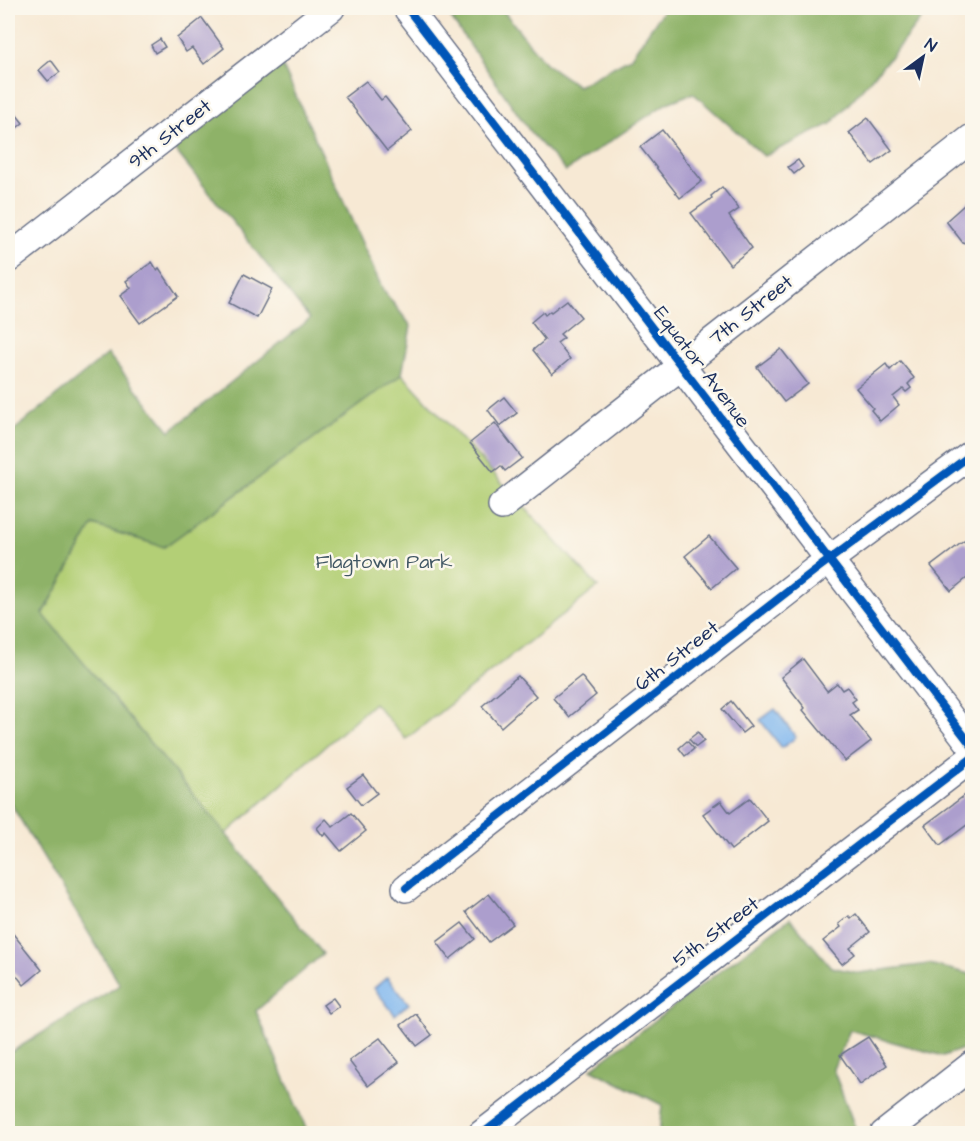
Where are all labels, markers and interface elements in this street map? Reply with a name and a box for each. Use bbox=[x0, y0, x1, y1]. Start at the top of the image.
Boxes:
north arrow bbox=[893, 27, 953, 87]
text: N bbox=[920, 33, 941, 57]
street label: 9th Street bbox=[122, 92, 218, 176]
street label: 7th Street bbox=[703, 268, 799, 352]
street label: Equator Avenue bbox=[647, 300, 757, 434]
park label: Flagtown Park bbox=[315, 548, 453, 577]
street label: 6th Street bbox=[629, 614, 725, 698]
street label: 5th Street bbox=[667, 890, 765, 974]

